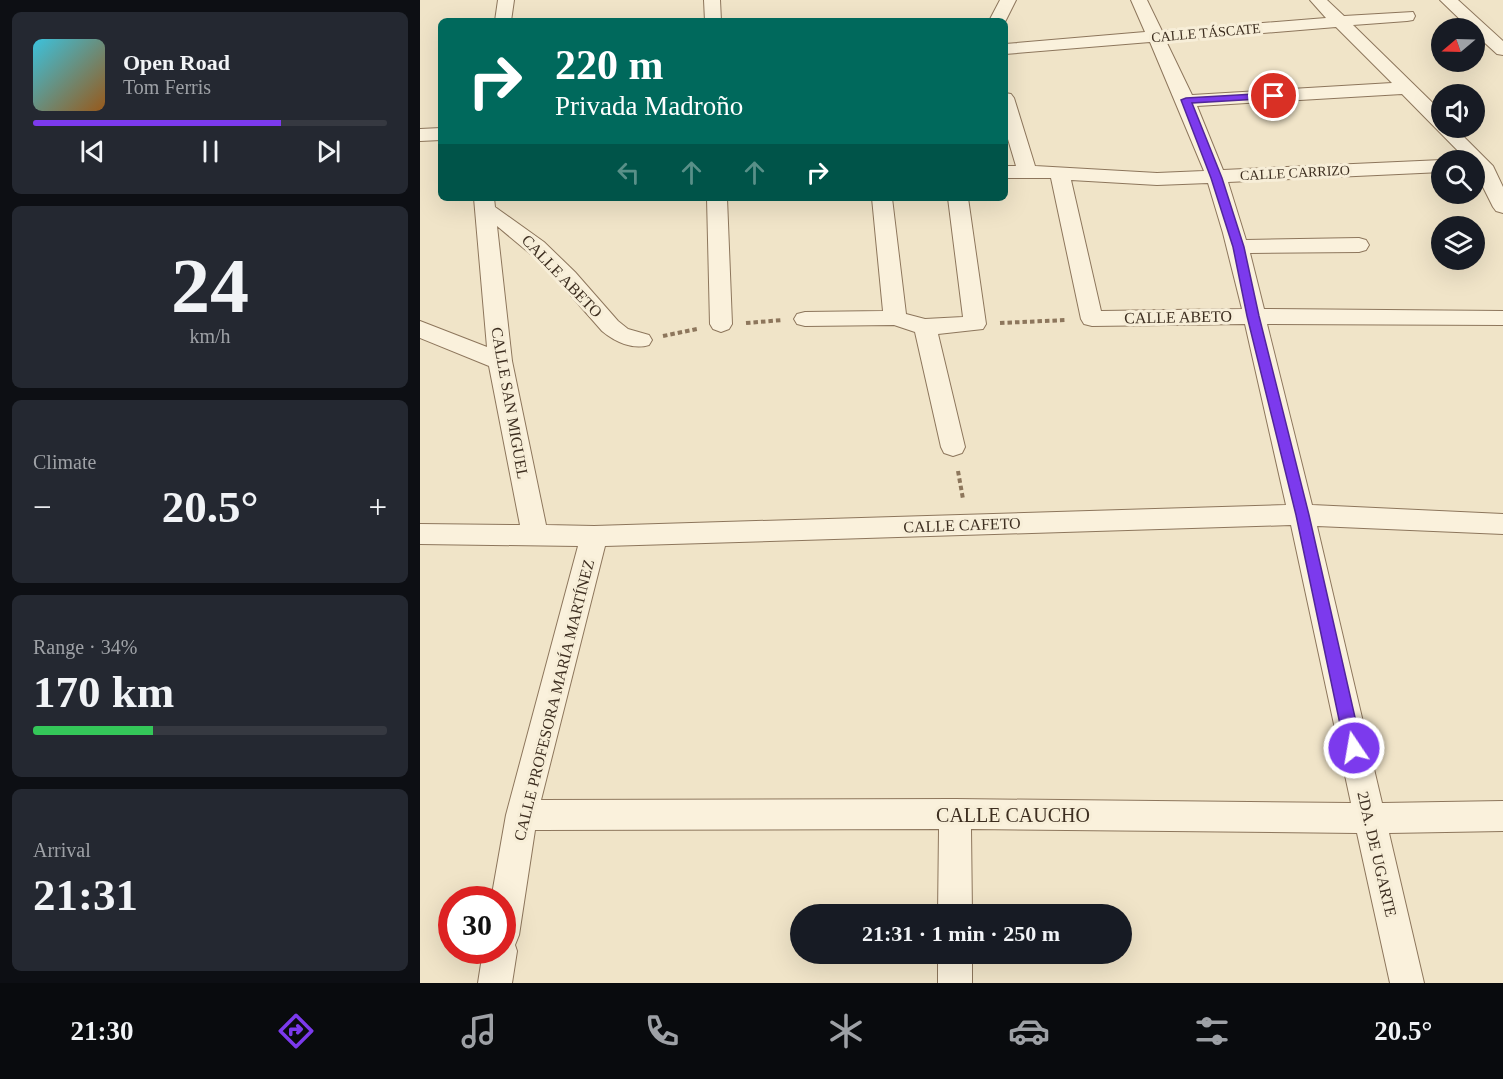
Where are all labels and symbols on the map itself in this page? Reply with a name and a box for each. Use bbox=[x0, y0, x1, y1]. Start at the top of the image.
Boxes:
north arrow bbox=[1431, 18, 1485, 72]
street label: CALLE TÁSCATE bbox=[1151, 20, 1261, 45]
pin bbox=[1248, 70, 1299, 121]
street label: CALLE CARRIZO bbox=[1240, 163, 1350, 183]
street label: CALLE ABETO bbox=[518, 231, 606, 321]
street label: CALLE ABETO bbox=[1124, 308, 1232, 326]
street label: CALLE SAN MIGUEL bbox=[488, 326, 532, 480]
street label: CALLE CAFETO bbox=[903, 514, 1021, 536]
street label: CALLE PROFESORA MARÍA MARTÍNEZ bbox=[510, 557, 597, 842]
position arrow bbox=[1322, 716, 1386, 780]
street label: 2DA. DE UGARTE bbox=[1354, 790, 1400, 918]
street label: CALLE CAUCHO bbox=[936, 804, 1090, 826]
speed limit sign: 30 bbox=[438, 886, 516, 964]

